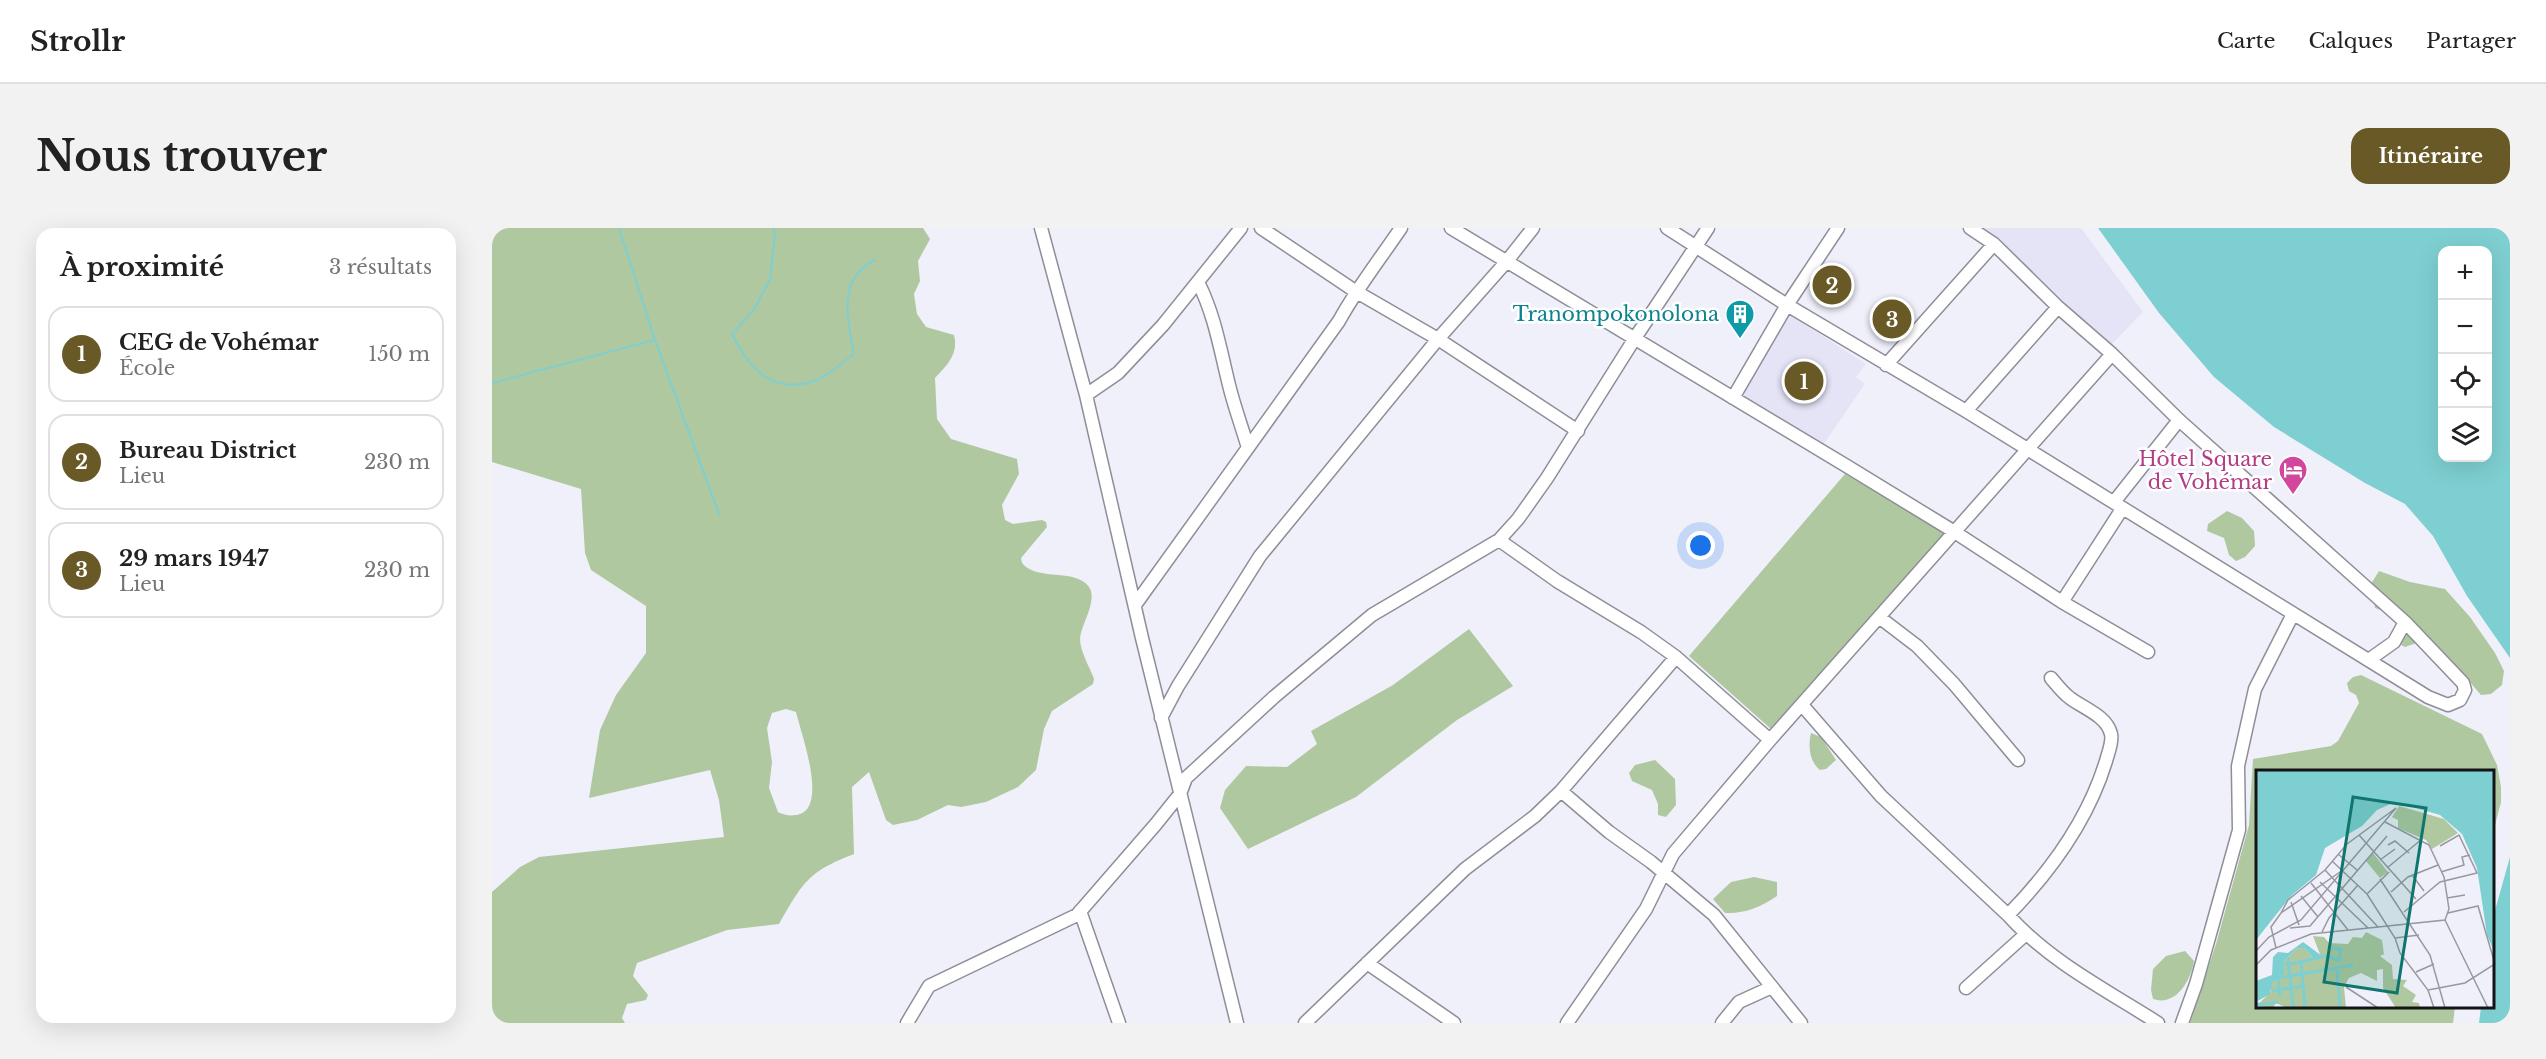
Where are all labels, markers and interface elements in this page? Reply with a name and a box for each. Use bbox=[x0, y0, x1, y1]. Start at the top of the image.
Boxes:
text: Strollr bbox=[30, 24, 125, 59]
text: Carte bbox=[2217, 28, 2275, 54]
text: Calques bbox=[2308, 28, 2393, 54]
text: Partager bbox=[2426, 28, 2516, 54]
button: Itinéraire bbox=[2351, 128, 2510, 184]
text: Nous trouver bbox=[36, 130, 327, 182]
map controls bbox=[2438, 246, 2492, 462]
button: + bbox=[2438, 246, 2492, 300]
text: À proximité bbox=[60, 251, 224, 283]
text: 3 résultats bbox=[329, 255, 432, 279]
pin: 2 bbox=[1812, 262, 1852, 308]
pin: 3 bbox=[1872, 296, 1912, 341]
building icon: Tranompokonolona bbox=[1724, 298, 1756, 340]
button: − bbox=[2438, 300, 2492, 354]
place label: Tranompokonolona bbox=[1513, 302, 1720, 326]
text: CEG de Vohémar bbox=[119, 329, 319, 356]
text: 1 bbox=[77, 342, 86, 366]
text: 150 m bbox=[368, 342, 430, 366]
button: locate bbox=[2438, 354, 2492, 408]
text: École bbox=[119, 356, 175, 380]
pin: 1 bbox=[1784, 358, 1824, 404]
button: layers bbox=[2438, 408, 2492, 462]
text: Bureau District bbox=[119, 437, 296, 464]
place label: Hôtel Square de Vohémar bbox=[2138, 447, 2272, 494]
text: 2 bbox=[75, 450, 88, 474]
text: 230 m bbox=[364, 450, 430, 474]
hotel icon: Hôtel Square de Vohémar bbox=[2277, 454, 2309, 496]
text: Lieu bbox=[119, 464, 165, 488]
your location bbox=[1686, 531, 1715, 560]
text: 29 mars 1947 bbox=[119, 545, 268, 572]
text: 3 bbox=[75, 558, 88, 582]
text: 230 m bbox=[364, 558, 430, 582]
text: Lieu bbox=[119, 572, 165, 596]
inset map bbox=[2256, 770, 2495, 1008]

